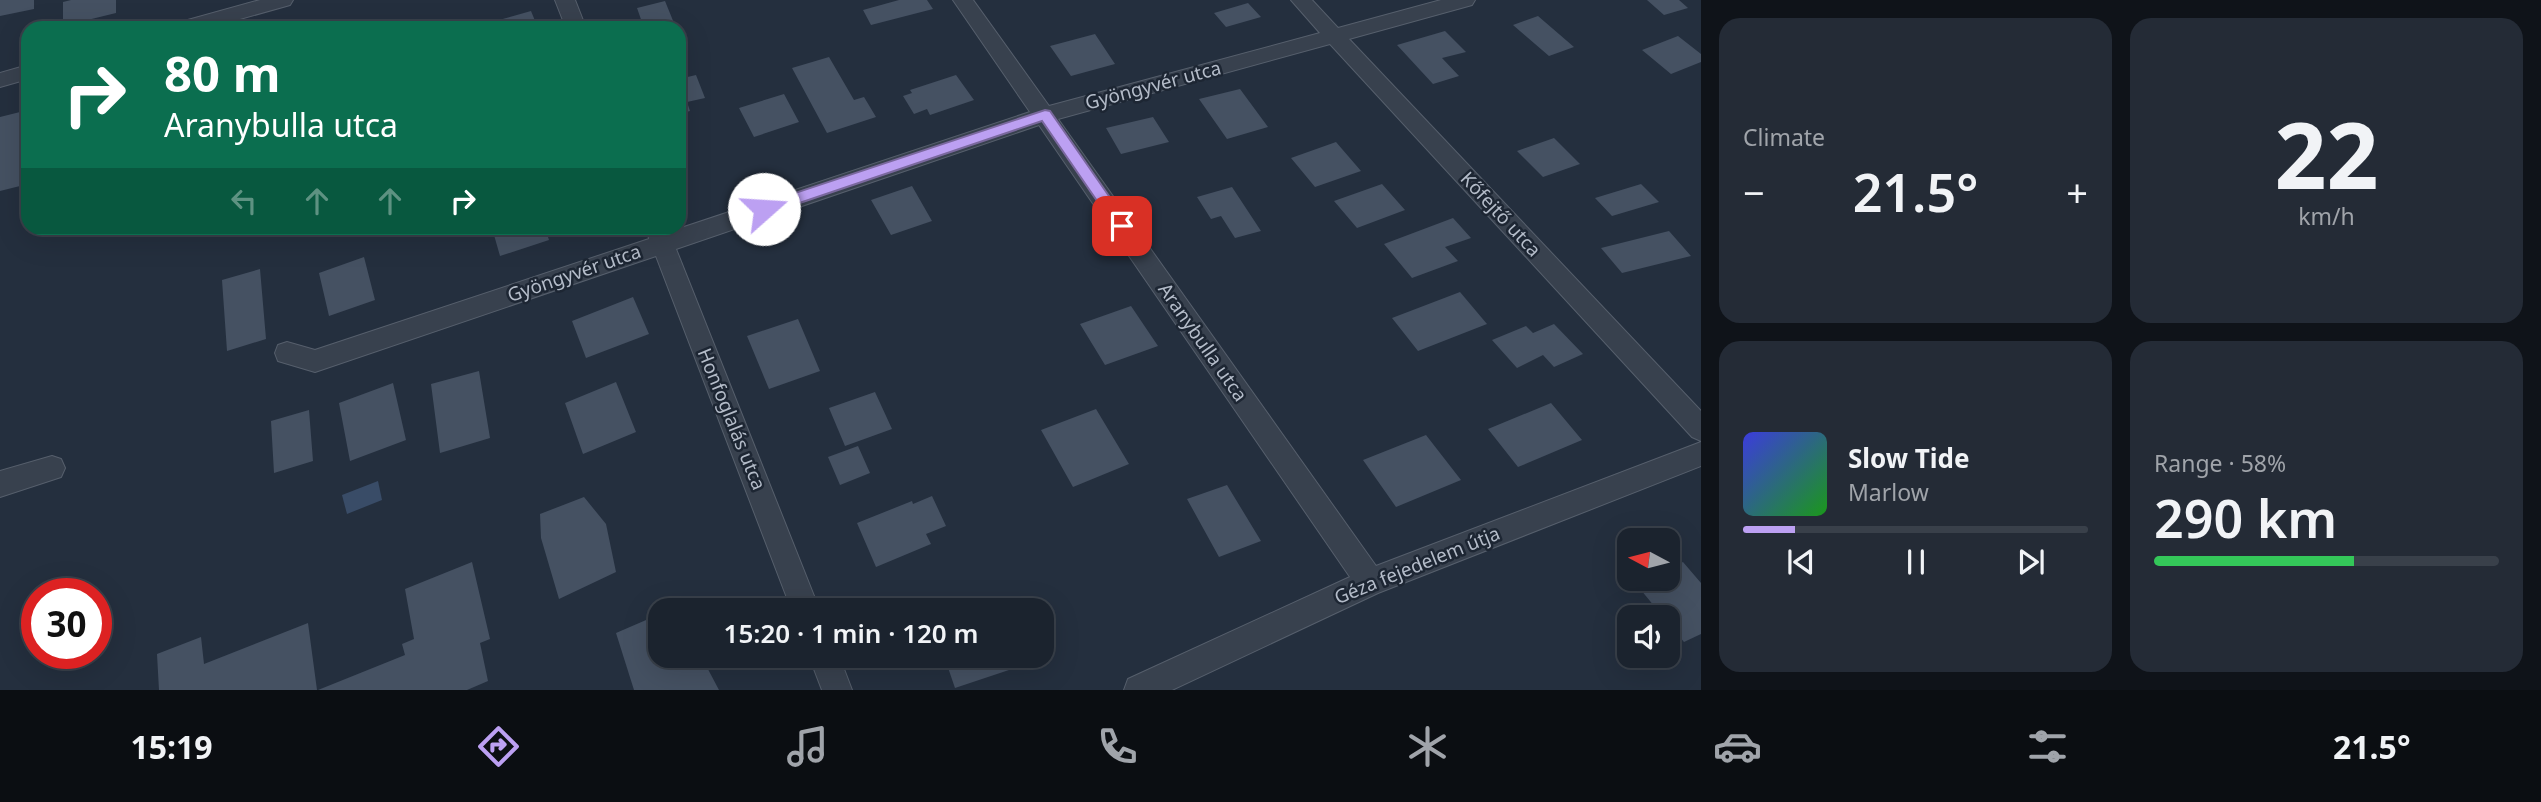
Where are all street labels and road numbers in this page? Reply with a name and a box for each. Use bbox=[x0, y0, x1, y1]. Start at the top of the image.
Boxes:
street label: Gyöngyvér utca bbox=[1082, 54, 1224, 116]
street label: Kőfejtő utca bbox=[1455, 166, 1547, 262]
street label: Gyöngyvér utca bbox=[504, 238, 644, 308]
street label: Aranybulla utca bbox=[1153, 278, 1253, 406]
street label: Honfoglalás utca bbox=[692, 344, 772, 494]
street label: Géza fejedelem útja bbox=[1330, 520, 1504, 610]

